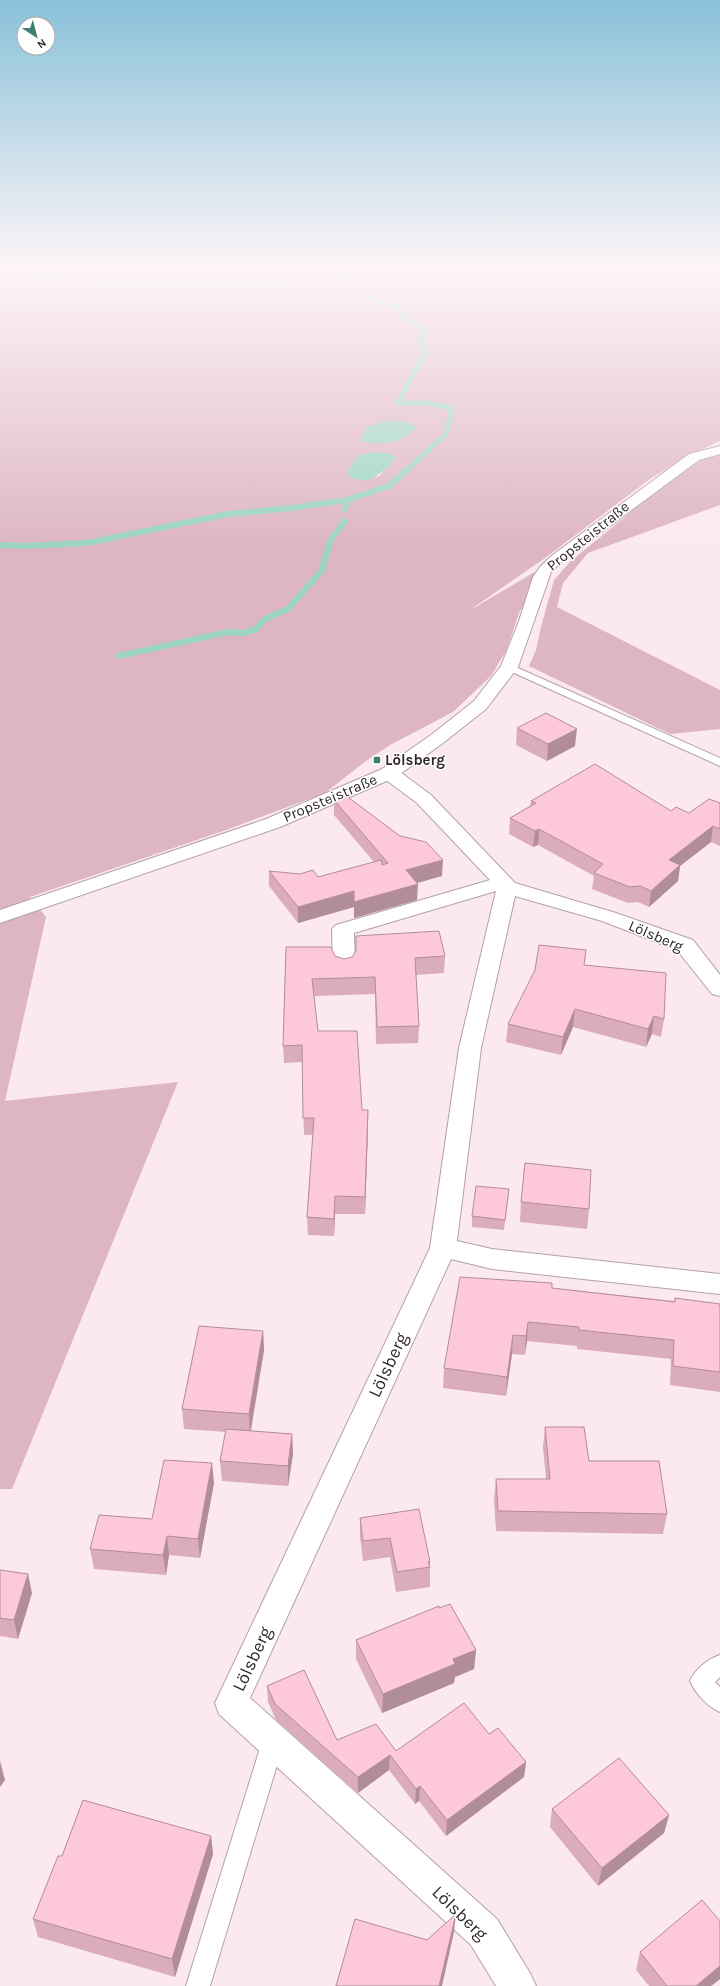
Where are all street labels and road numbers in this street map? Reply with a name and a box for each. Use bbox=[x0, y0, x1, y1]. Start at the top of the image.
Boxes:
street label: Propsteistraße bbox=[543, 497, 633, 575]
street label: Propsteistraße bbox=[280, 770, 380, 826]
street label: Lölsberg bbox=[626, 916, 686, 956]
street label: Lölsberg bbox=[363, 1329, 413, 1401]
street label: Lölsberg bbox=[227, 1623, 277, 1695]
street label: Lölsberg bbox=[428, 1881, 492, 1945]

